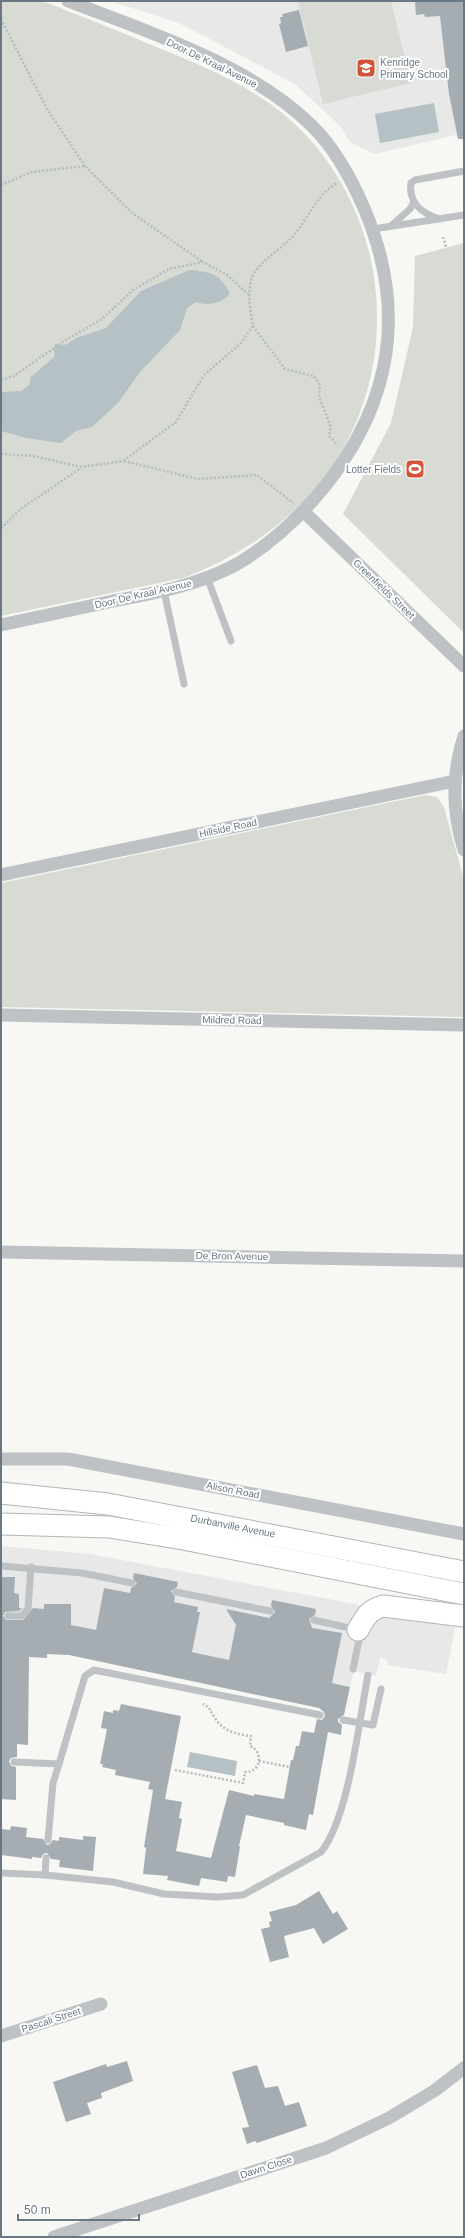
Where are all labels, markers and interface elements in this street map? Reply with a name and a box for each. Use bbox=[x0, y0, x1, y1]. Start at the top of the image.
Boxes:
street label: Door De Kraal Avenue bbox=[165, 36, 259, 90]
school or university icon: Kenridge Primary School bbox=[355, 57, 377, 79]
place label: Kenridge Primary School bbox=[380, 57, 448, 80]
sports icon: Lotter Fields bbox=[404, 458, 426, 480]
place label: Lotter Fields bbox=[346, 464, 401, 475]
street label: Greenfields Street bbox=[351, 557, 417, 621]
street label: Door De Kraal Avenue bbox=[93, 577, 193, 611]
street label: Hillside Road bbox=[198, 816, 258, 840]
street label: Mildred Road bbox=[202, 1014, 262, 1026]
street label: De Bron Avenue bbox=[196, 1250, 269, 1262]
street label: Alison Road bbox=[205, 1479, 261, 1501]
street label: Durbanville Avenue bbox=[190, 1512, 277, 1540]
street label: Pascali Street bbox=[20, 2005, 82, 2035]
street label: Dawn Close bbox=[239, 2153, 294, 2181]
scale bar bbox=[18, 2196, 139, 2222]
text: 50 m bbox=[24, 2203, 51, 2217]

